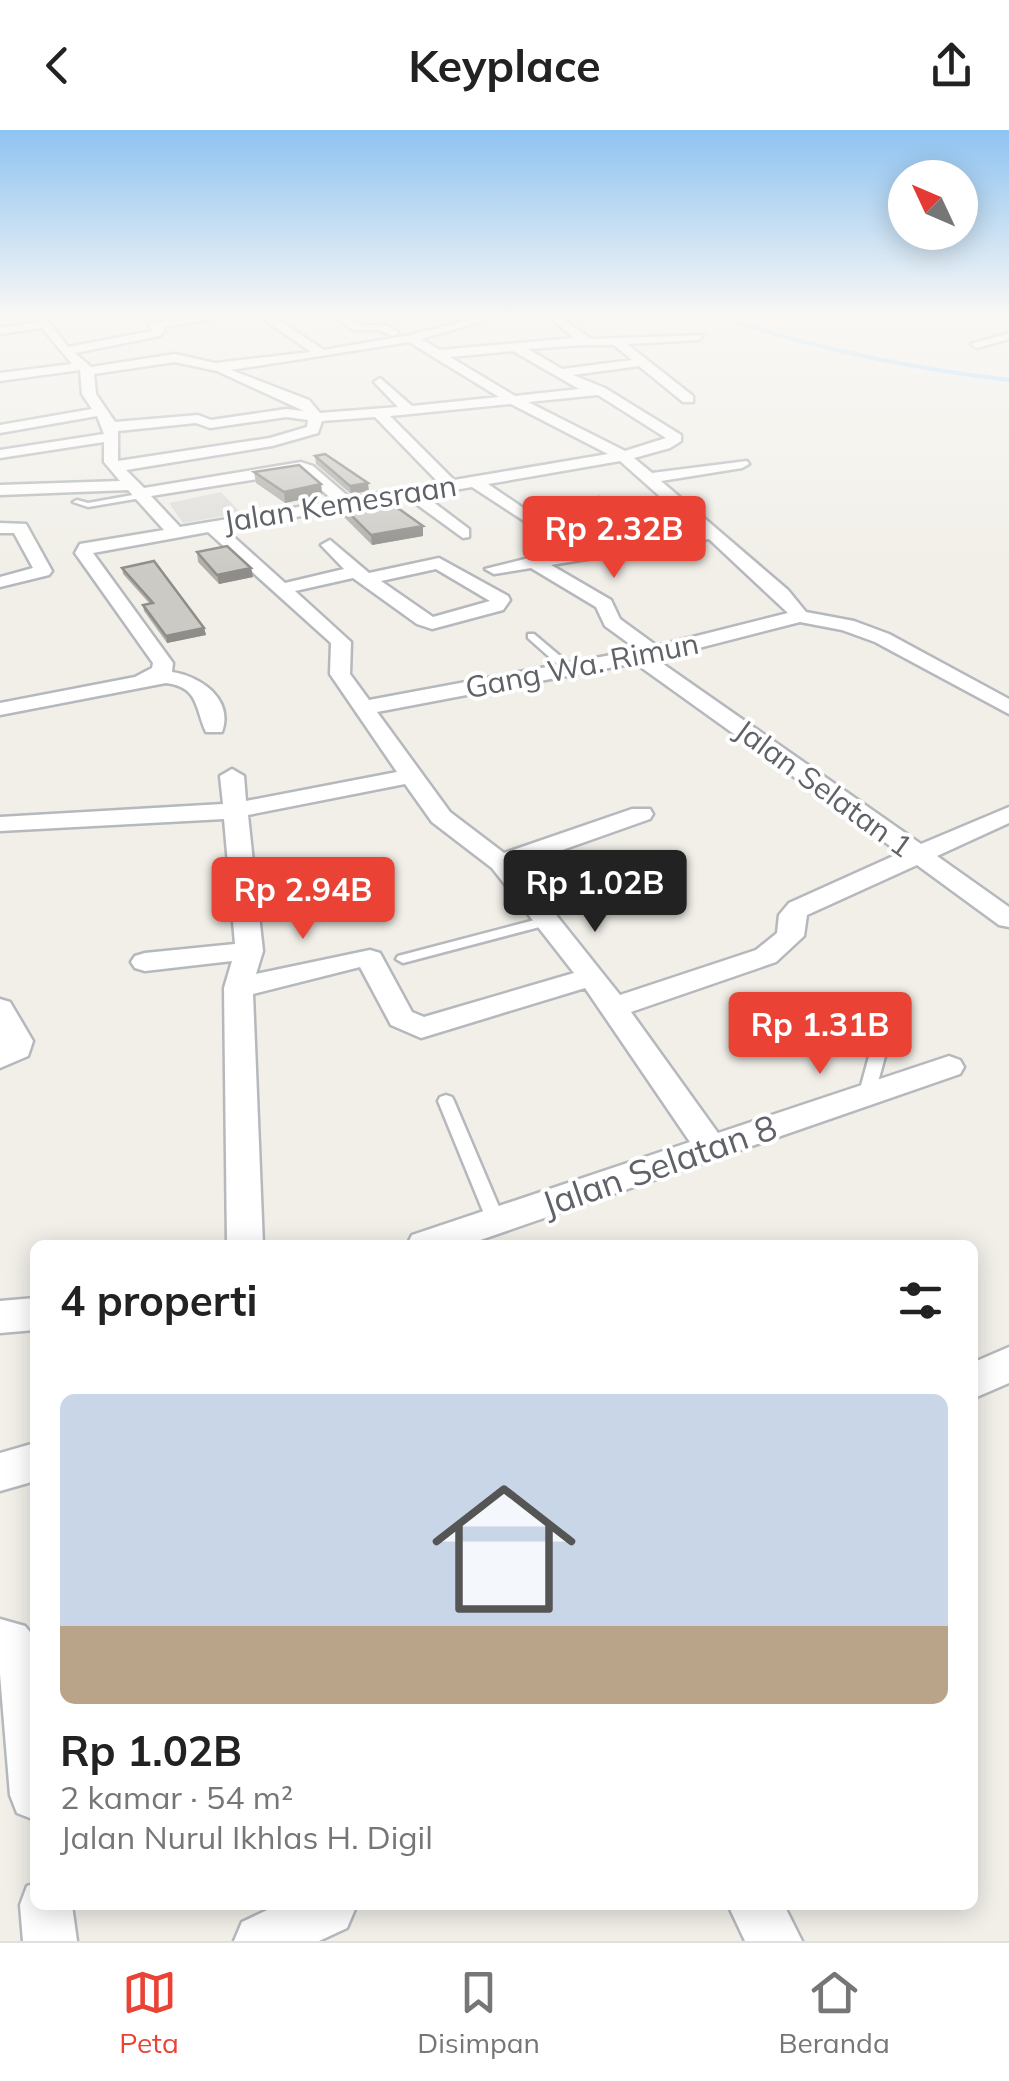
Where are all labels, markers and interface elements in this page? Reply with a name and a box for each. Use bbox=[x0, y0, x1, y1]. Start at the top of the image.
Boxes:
text: Keyplace bbox=[408, 37, 601, 93]
icon: back bbox=[30, 38, 85, 93]
icon: share bbox=[924, 38, 979, 93]
north arrow bbox=[888, 160, 978, 250]
map controls bbox=[888, 160, 978, 250]
street label: Jalan Kemesraan bbox=[221, 466, 459, 540]
pin: Rp 2.32B bbox=[511, 496, 717, 581]
text: Rp 2.32B bbox=[545, 508, 683, 548]
street label: Gang Wa. Rimun bbox=[462, 624, 702, 706]
street label: Jalan Selatan 1 bbox=[728, 711, 920, 865]
pin: Rp 1.02B bbox=[492, 850, 698, 935]
pin: Rp 2.94B bbox=[200, 857, 406, 942]
text: Rp 1.02B bbox=[526, 862, 664, 902]
text: Rp 2.94B bbox=[234, 869, 372, 909]
pin: Rp 1.31B bbox=[717, 992, 923, 1077]
text: Rp 1.31B bbox=[751, 1004, 889, 1044]
street label: Jalan Selatan 8 bbox=[536, 1104, 782, 1226]
icon: filters bbox=[893, 1273, 948, 1328]
text: 4 properti bbox=[60, 1274, 257, 1327]
icon: home bbox=[414, 1459, 594, 1639]
text: Rp 1.02B bbox=[60, 1724, 242, 1777]
text: 2 kamar · 54 m² bbox=[60, 1777, 293, 1817]
text: Jalan Nurul Ikhlas H. Digil bbox=[60, 1817, 433, 1857]
tab: Peta bbox=[119, 1965, 179, 2060]
tab: Disimpan bbox=[417, 1965, 540, 2060]
tab: Beranda bbox=[779, 1965, 890, 2060]

